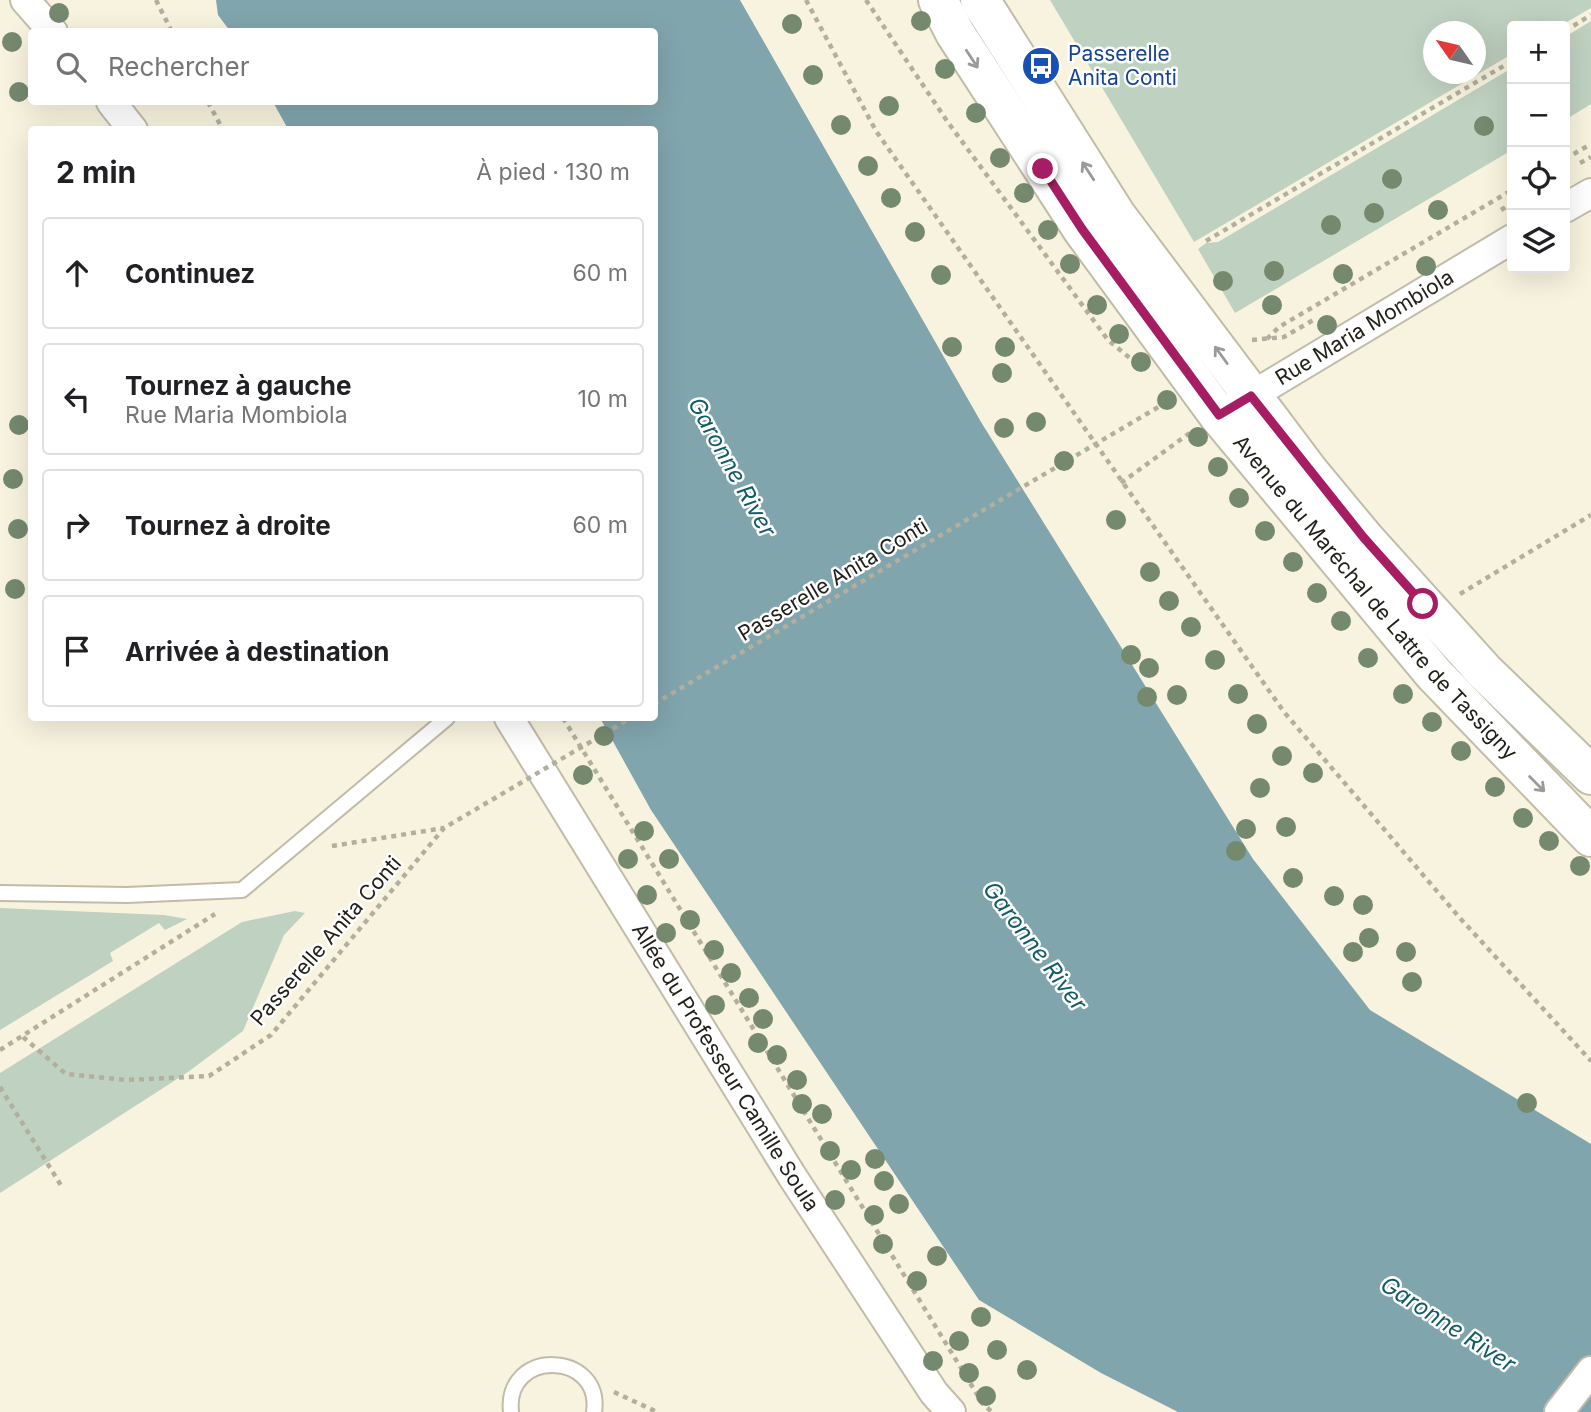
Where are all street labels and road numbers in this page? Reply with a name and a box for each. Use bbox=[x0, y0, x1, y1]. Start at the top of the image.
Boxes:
street label: Rue Maria Mombiola bbox=[1271, 264, 1458, 390]
street label: Avenue du Maréchal de Lattre de Tassigny bbox=[1228, 430, 1523, 765]
street label: Passerelle Anita Conti bbox=[733, 513, 932, 646]
street label: Passerelle Anita Conti bbox=[245, 851, 406, 1031]
street label: Allée du Professeur Camille Soula bbox=[627, 919, 825, 1216]

